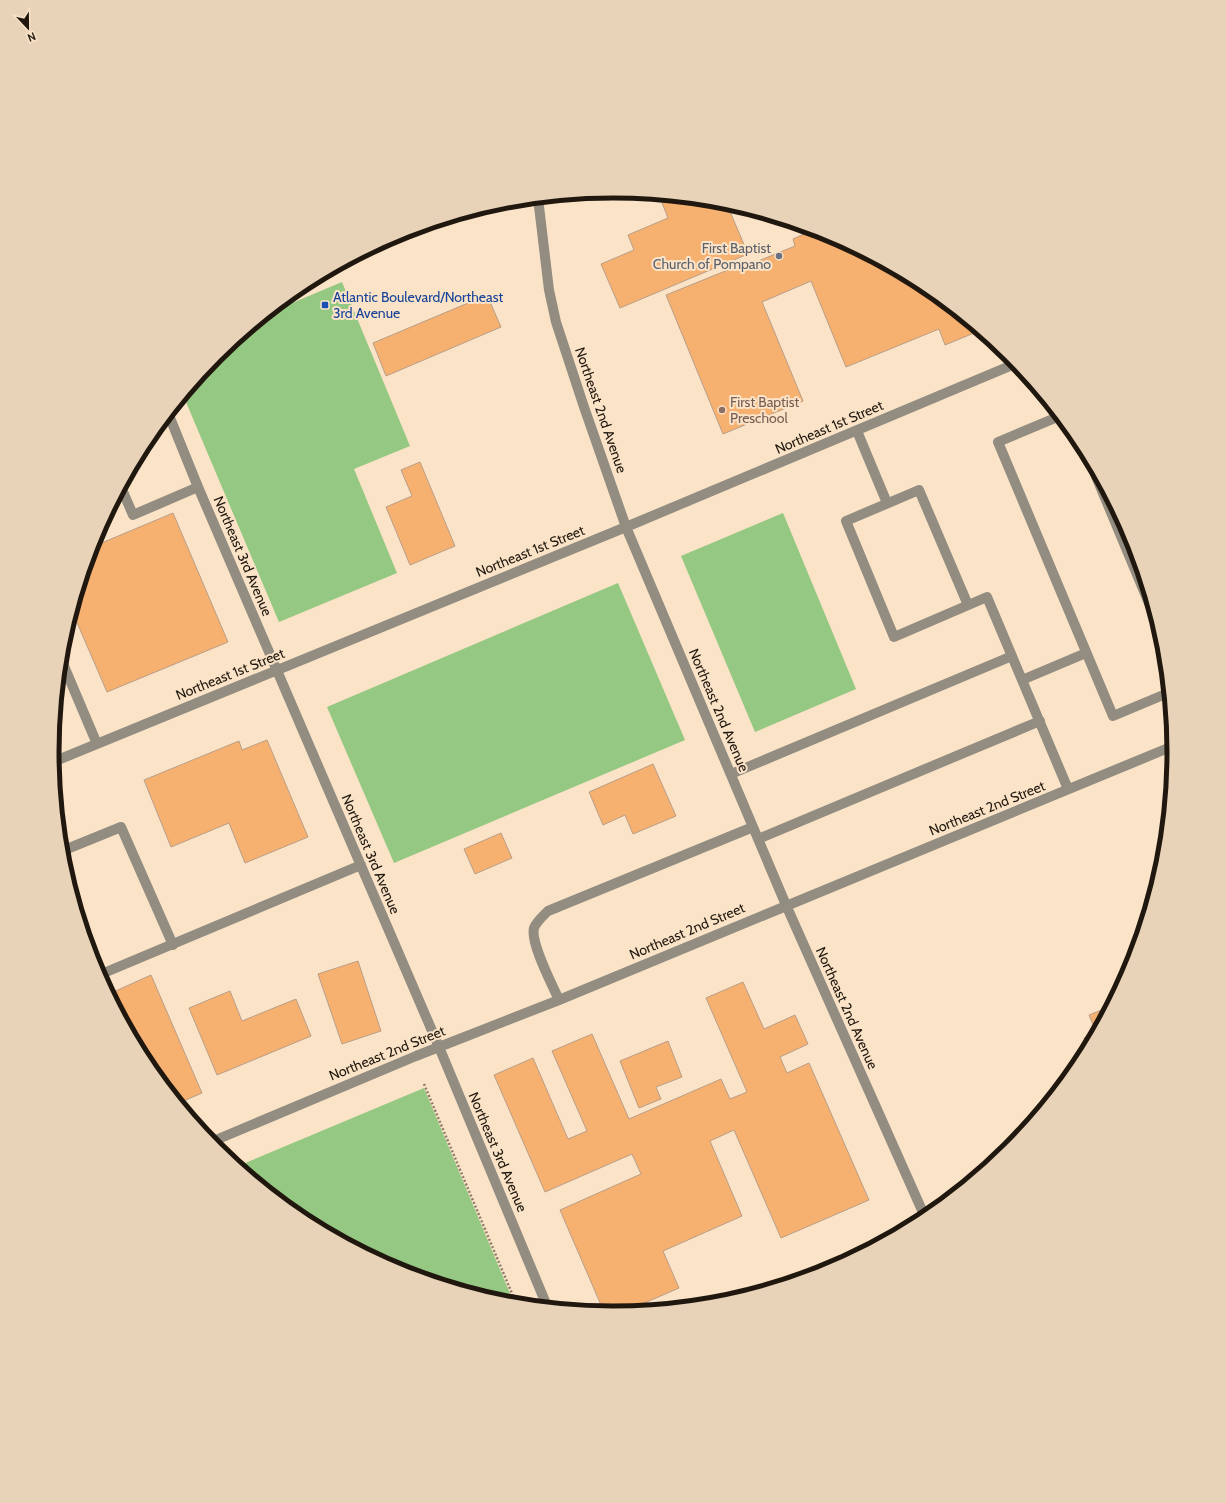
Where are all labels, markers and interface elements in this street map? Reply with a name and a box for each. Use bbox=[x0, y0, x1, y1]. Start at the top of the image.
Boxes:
north arrow bbox=[8, 8, 48, 48]
text: N bbox=[26, 29, 38, 45]
place label: First Baptist Church of Pompano bbox=[653, 239, 771, 273]
marker: First Baptist Church of Pompano bbox=[774, 251, 784, 261]
place label: Atlantic Boulevard/Northeast 3rd Avenue bbox=[333, 288, 503, 322]
marker: Atlantic Boulevard/Northeast 3rd Avenue bbox=[320, 300, 330, 310]
street label: Northeast 2nd Avenue bbox=[571, 345, 631, 475]
place label: First Baptist Preschool bbox=[730, 393, 800, 427]
street label: Northeast 1st Street bbox=[772, 396, 886, 458]
marker: First Baptist Preschool bbox=[717, 405, 727, 415]
street label: Northeast 3rd Avenue bbox=[210, 493, 276, 619]
street label: Northeast 1st Street bbox=[473, 521, 587, 581]
street label: Northeast 1st Street bbox=[173, 644, 287, 704]
street label: Northeast 2nd Avenue bbox=[685, 646, 753, 774]
street label: Northeast 2nd Street bbox=[926, 776, 1048, 840]
street label: Northeast 3rd Avenue bbox=[338, 791, 404, 917]
street label: Northeast 2nd Street bbox=[627, 898, 748, 963]
street label: Northeast 2nd Avenue bbox=[812, 944, 882, 1072]
street label: Northeast 2nd Street bbox=[326, 1021, 448, 1085]
street label: Northeast 3rd Avenue bbox=[465, 1089, 531, 1215]

